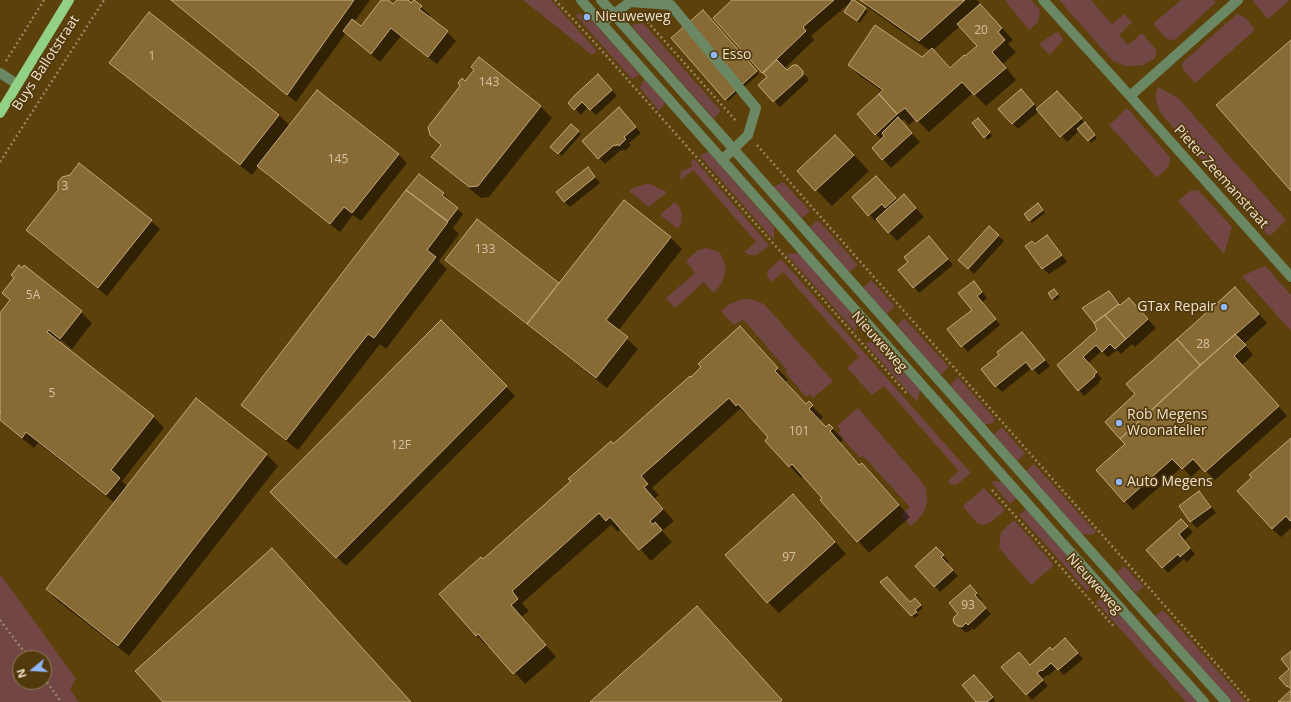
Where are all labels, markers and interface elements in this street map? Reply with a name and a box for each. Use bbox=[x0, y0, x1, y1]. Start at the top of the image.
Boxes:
place label: Nieuweweg bbox=[595, 9, 671, 25]
street label: Buys Ballotstraat bbox=[9, 12, 83, 114]
marker: Nieuweweg bbox=[582, 12, 592, 22]
house number: 20 bbox=[974, 24, 988, 38]
place label: Esso bbox=[722, 47, 752, 63]
house number: 1 bbox=[149, 50, 155, 64]
marker: Esso bbox=[709, 50, 719, 60]
house number: 143 bbox=[479, 76, 499, 90]
street label: Pieter Zeemanstraat bbox=[1170, 122, 1272, 232]
house number: 145 bbox=[328, 153, 348, 167]
house number: 3 bbox=[62, 180, 68, 194]
house number: 133 bbox=[475, 243, 495, 257]
house number: 5A bbox=[26, 289, 40, 303]
place label: GTax Repair bbox=[1137, 299, 1216, 315]
marker: GTax Repair bbox=[1219, 302, 1229, 312]
street label: Nieuweweg bbox=[847, 308, 911, 376]
house number: 28 bbox=[1196, 338, 1210, 352]
house number: 5 bbox=[49, 387, 55, 401]
place label: Rob Megens Woonatelier bbox=[1127, 407, 1207, 440]
marker: Rob Megens Woonatelier bbox=[1114, 418, 1124, 428]
house number: 101 bbox=[789, 425, 809, 439]
house number: 12F bbox=[391, 439, 411, 453]
place label: Auto Megens bbox=[1127, 474, 1213, 490]
marker: Auto Megens bbox=[1114, 477, 1124, 487]
street label: Nieuweweg bbox=[1062, 550, 1126, 618]
house number: 97 bbox=[782, 551, 796, 565]
house number: 93 bbox=[961, 599, 975, 613]
north arrow bbox=[12, 650, 52, 690]
text: N bbox=[13, 667, 30, 680]

